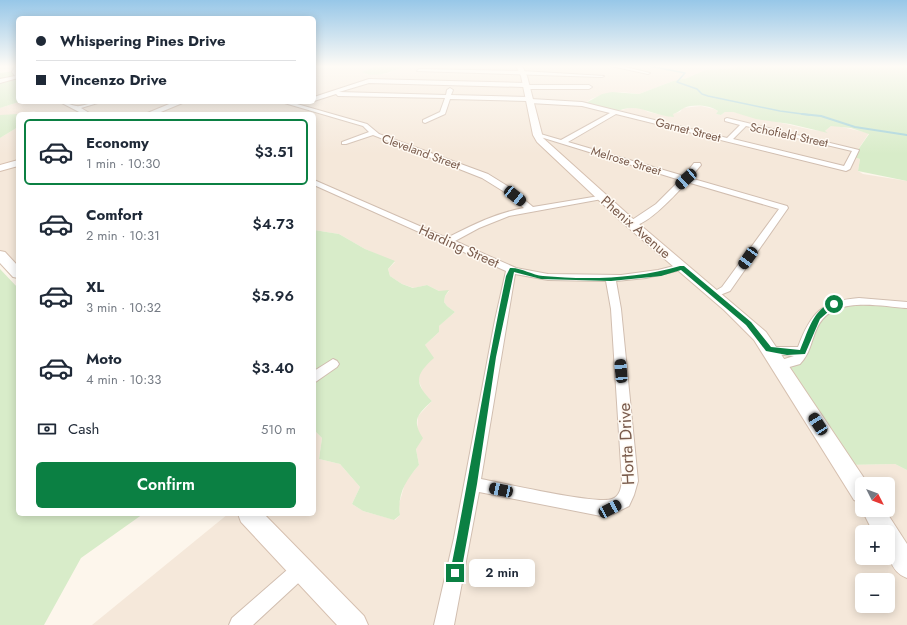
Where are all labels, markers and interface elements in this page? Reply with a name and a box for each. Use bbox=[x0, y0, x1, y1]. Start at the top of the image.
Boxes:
text: Whispering Pines Drive bbox=[60, 30, 226, 52]
text: Vincenzo Drive bbox=[60, 69, 167, 91]
street label: Garnet Street bbox=[653, 113, 723, 147]
street label: Schofield Street bbox=[748, 118, 830, 152]
street label: Cleveland Street bbox=[379, 129, 463, 175]
text: Economy bbox=[86, 132, 149, 154]
icon: car bbox=[38, 134, 74, 170]
text: $3.51 bbox=[255, 141, 294, 163]
street label: Melrose Street bbox=[589, 142, 663, 180]
text: 1 min · 10:30 bbox=[86, 154, 160, 173]
car bbox=[673, 167, 699, 191]
car bbox=[502, 184, 528, 208]
street label: Phenix Avenue bbox=[597, 191, 675, 263]
text: Comfort bbox=[86, 204, 143, 226]
icon: car bbox=[38, 206, 74, 242]
text: $4.73 bbox=[253, 213, 294, 235]
street label: Harding Street bbox=[416, 219, 503, 273]
text: 2 min · 10:31 bbox=[86, 226, 160, 245]
car bbox=[736, 245, 760, 271]
text: XL bbox=[86, 276, 104, 298]
icon: car bbox=[38, 278, 74, 314]
text: $5.96 bbox=[252, 285, 294, 307]
route start bbox=[825, 295, 843, 313]
text: 3 min · 10:32 bbox=[86, 298, 161, 317]
text: Moto bbox=[86, 348, 122, 370]
icon: car bbox=[38, 350, 74, 386]
text: $3.40 bbox=[252, 357, 294, 379]
car bbox=[614, 359, 628, 383]
text: 4 min · 10:33 bbox=[86, 370, 161, 389]
street label: Horta Drive bbox=[612, 402, 640, 486]
car bbox=[806, 411, 830, 437]
icon: cash bbox=[36, 418, 58, 440]
text: Cash bbox=[68, 418, 99, 440]
text: 510 m bbox=[261, 420, 296, 439]
button: Confirm bbox=[36, 462, 296, 508]
north arrow bbox=[855, 477, 895, 517]
map controls bbox=[855, 477, 895, 613]
car bbox=[488, 482, 514, 498]
car bbox=[597, 498, 623, 520]
button: + bbox=[855, 525, 895, 565]
callout: 2 min bbox=[469, 559, 535, 587]
text: 2 min bbox=[485, 563, 519, 582]
route end bbox=[446, 564, 464, 582]
button: − bbox=[855, 573, 895, 613]

